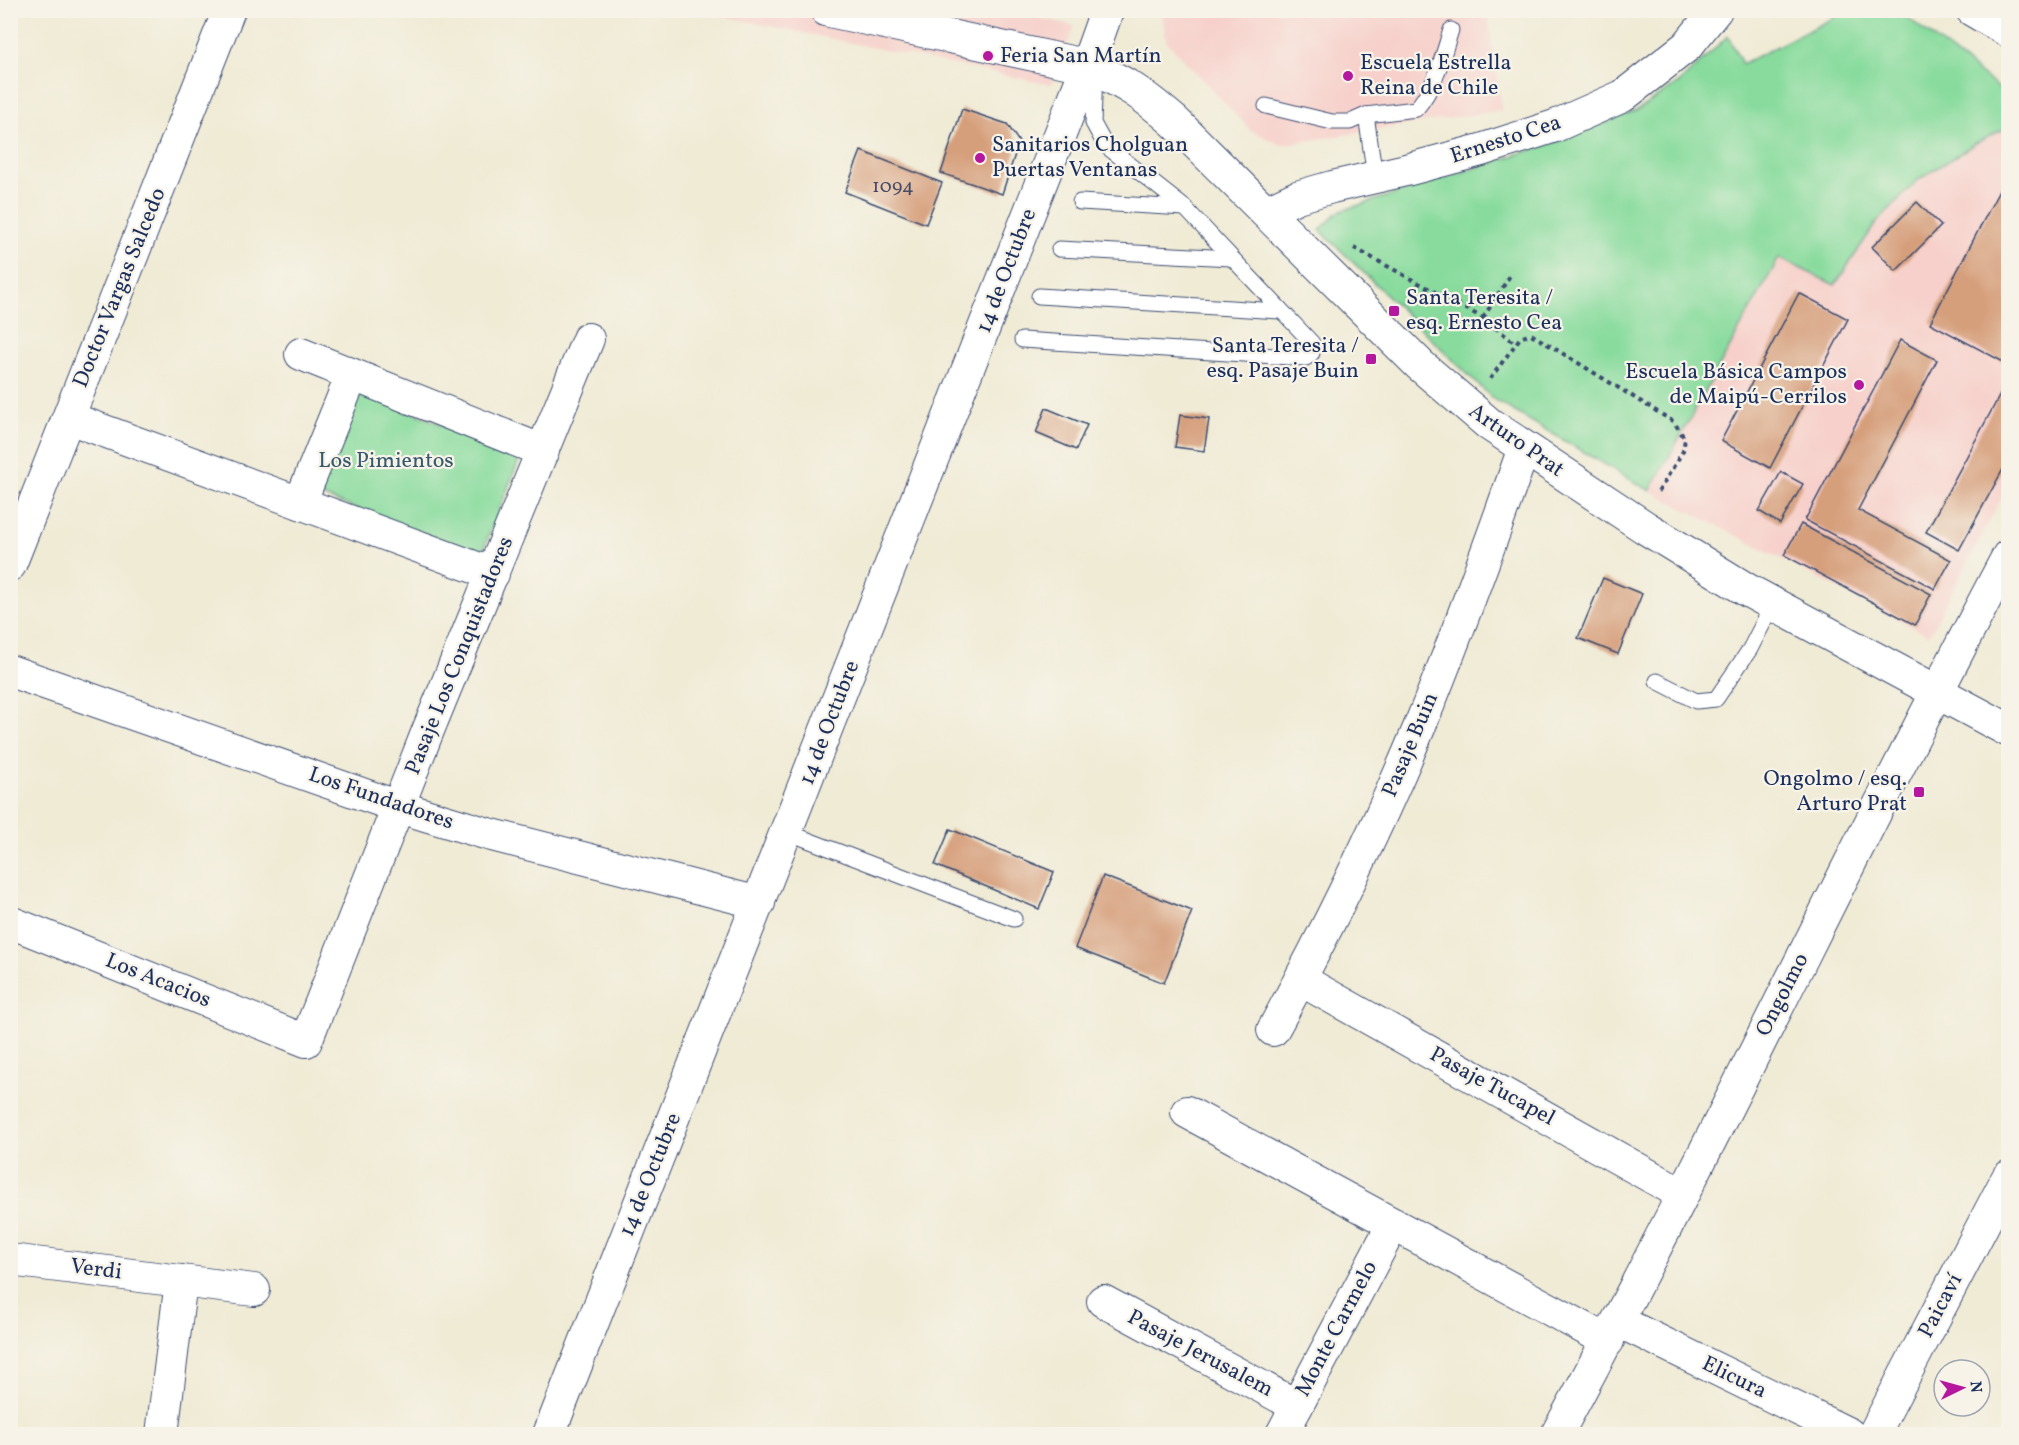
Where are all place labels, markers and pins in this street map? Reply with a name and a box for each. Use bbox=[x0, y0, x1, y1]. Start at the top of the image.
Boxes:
place label: Feria San Martín bbox=[1000, 41, 1162, 72]
place label: Escuela Estrella Reina de Chile bbox=[1360, 48, 1511, 104]
marker: Feria San Martín bbox=[981, 49, 995, 63]
marker: Escuela Estrella Reina de Chile bbox=[1341, 69, 1355, 83]
place label: Sanitarios Cholguan Puertas Ventanas bbox=[992, 130, 1188, 186]
marker: Sanitarios Cholguan Puertas Ventanas bbox=[973, 151, 987, 165]
place label: Santa Teresita / esq. Ernesto Cea bbox=[1406, 283, 1562, 339]
marker: Santa Teresita / esq. Ernesto Cea bbox=[1387, 304, 1401, 318]
place label: Santa Teresita / esq. Pasaje Buin bbox=[1207, 331, 1359, 387]
marker: Santa Teresita / esq. Pasaje Buin bbox=[1364, 352, 1378, 366]
place label: Escuela Básica Campos de Maipú-Cerrilos bbox=[1625, 357, 1847, 413]
marker: Escuela Básica Campos de Maipú-Cerrilos bbox=[1852, 378, 1866, 392]
place label: Ongolmo / esq. Arturo Prat bbox=[1763, 764, 1907, 820]
marker: Ongolmo / esq. Arturo Prat bbox=[1912, 785, 1926, 799]

